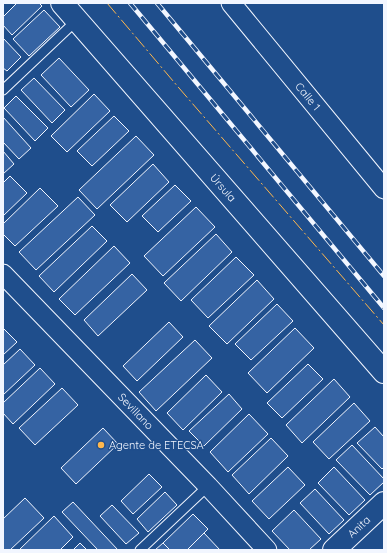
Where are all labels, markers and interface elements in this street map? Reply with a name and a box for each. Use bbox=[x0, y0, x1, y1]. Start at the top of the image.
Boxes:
street label: Calle 1 bbox=[292, 80, 323, 113]
street label: Úrsula bbox=[207, 171, 239, 205]
street label: Sevillano bbox=[115, 390, 157, 433]
place label: Agente de ETECSA bbox=[109, 438, 204, 452]
marker: Agente de ETECSA bbox=[96, 440, 106, 450]
street label: Anita bbox=[344, 513, 373, 541]

